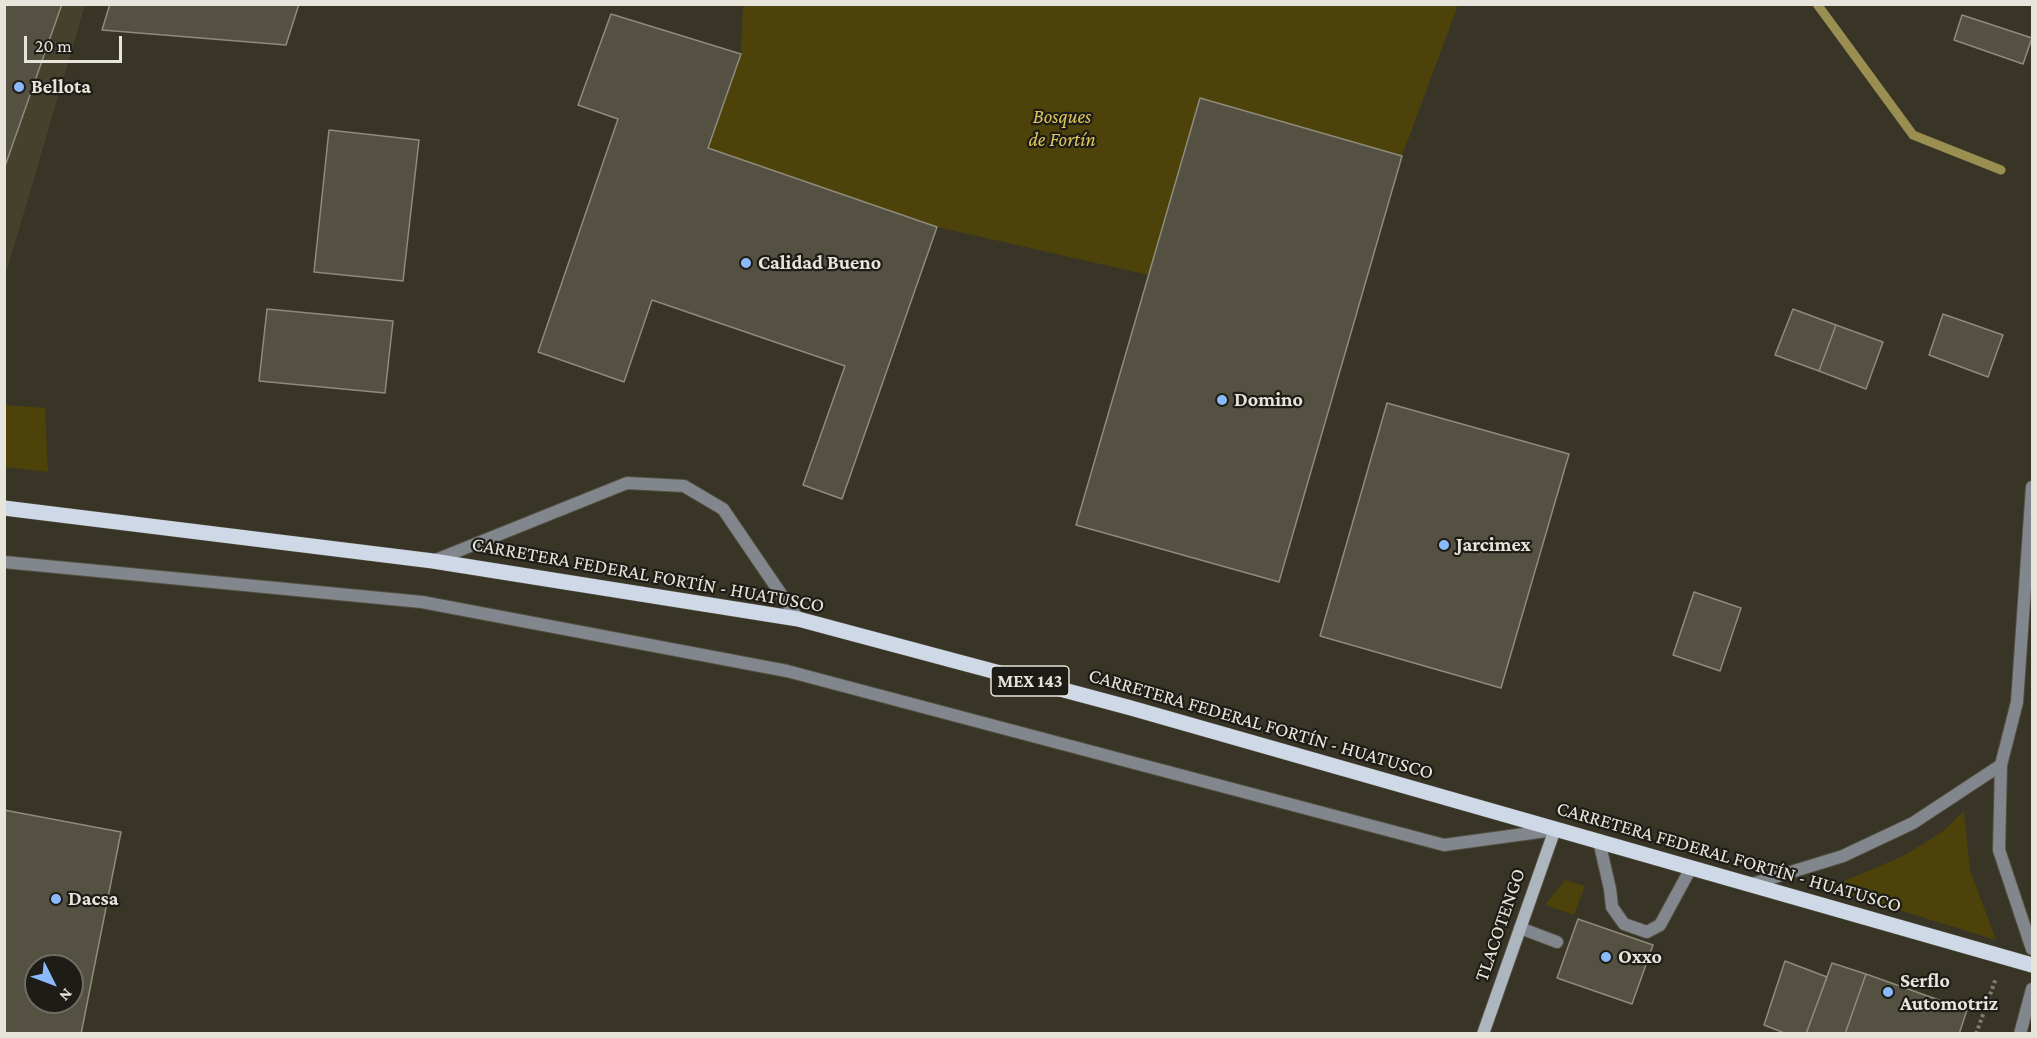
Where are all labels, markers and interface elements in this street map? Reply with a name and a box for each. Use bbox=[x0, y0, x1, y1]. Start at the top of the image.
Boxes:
scale bar bbox=[27, 24, 124, 62]
text: 20 m bbox=[35, 36, 72, 56]
place label: Bellota bbox=[31, 75, 91, 99]
marker: Bellota bbox=[12, 80, 26, 94]
park label: Bosques de Fortín bbox=[1028, 105, 1096, 152]
place label: Calidad Bueno bbox=[758, 251, 881, 275]
marker: Calidad Bueno bbox=[739, 256, 753, 270]
place label: Domino bbox=[1234, 388, 1303, 412]
marker: Domino bbox=[1215, 393, 1229, 407]
street label: CARRETERA FEDERAL FORTÍN - HUATUSCO bbox=[470, 532, 826, 618]
place label: Jarcimex bbox=[1456, 533, 1531, 557]
marker: Jarcimex bbox=[1437, 538, 1451, 552]
street label: CARRETERA FEDERAL FORTÍN - HUATUSCO bbox=[1086, 663, 1436, 785]
road number: MEX 143 bbox=[991, 666, 1069, 696]
street label: CARRETERA FEDERAL FORTÍN - HUATUSCO bbox=[1554, 796, 1904, 918]
street label: TLACOTENGO bbox=[1469, 865, 1531, 985]
place label: Dacsa bbox=[68, 887, 118, 911]
marker: Dacsa bbox=[49, 892, 63, 906]
place label: Oxxo bbox=[1618, 945, 1662, 969]
marker: Oxxo bbox=[1599, 950, 1613, 964]
north arrow bbox=[24, 954, 84, 1014]
place label: Serflo Automotriz bbox=[1900, 969, 1998, 1016]
text: N bbox=[56, 985, 76, 1005]
marker: Serflo Automotriz bbox=[1881, 985, 1895, 999]

